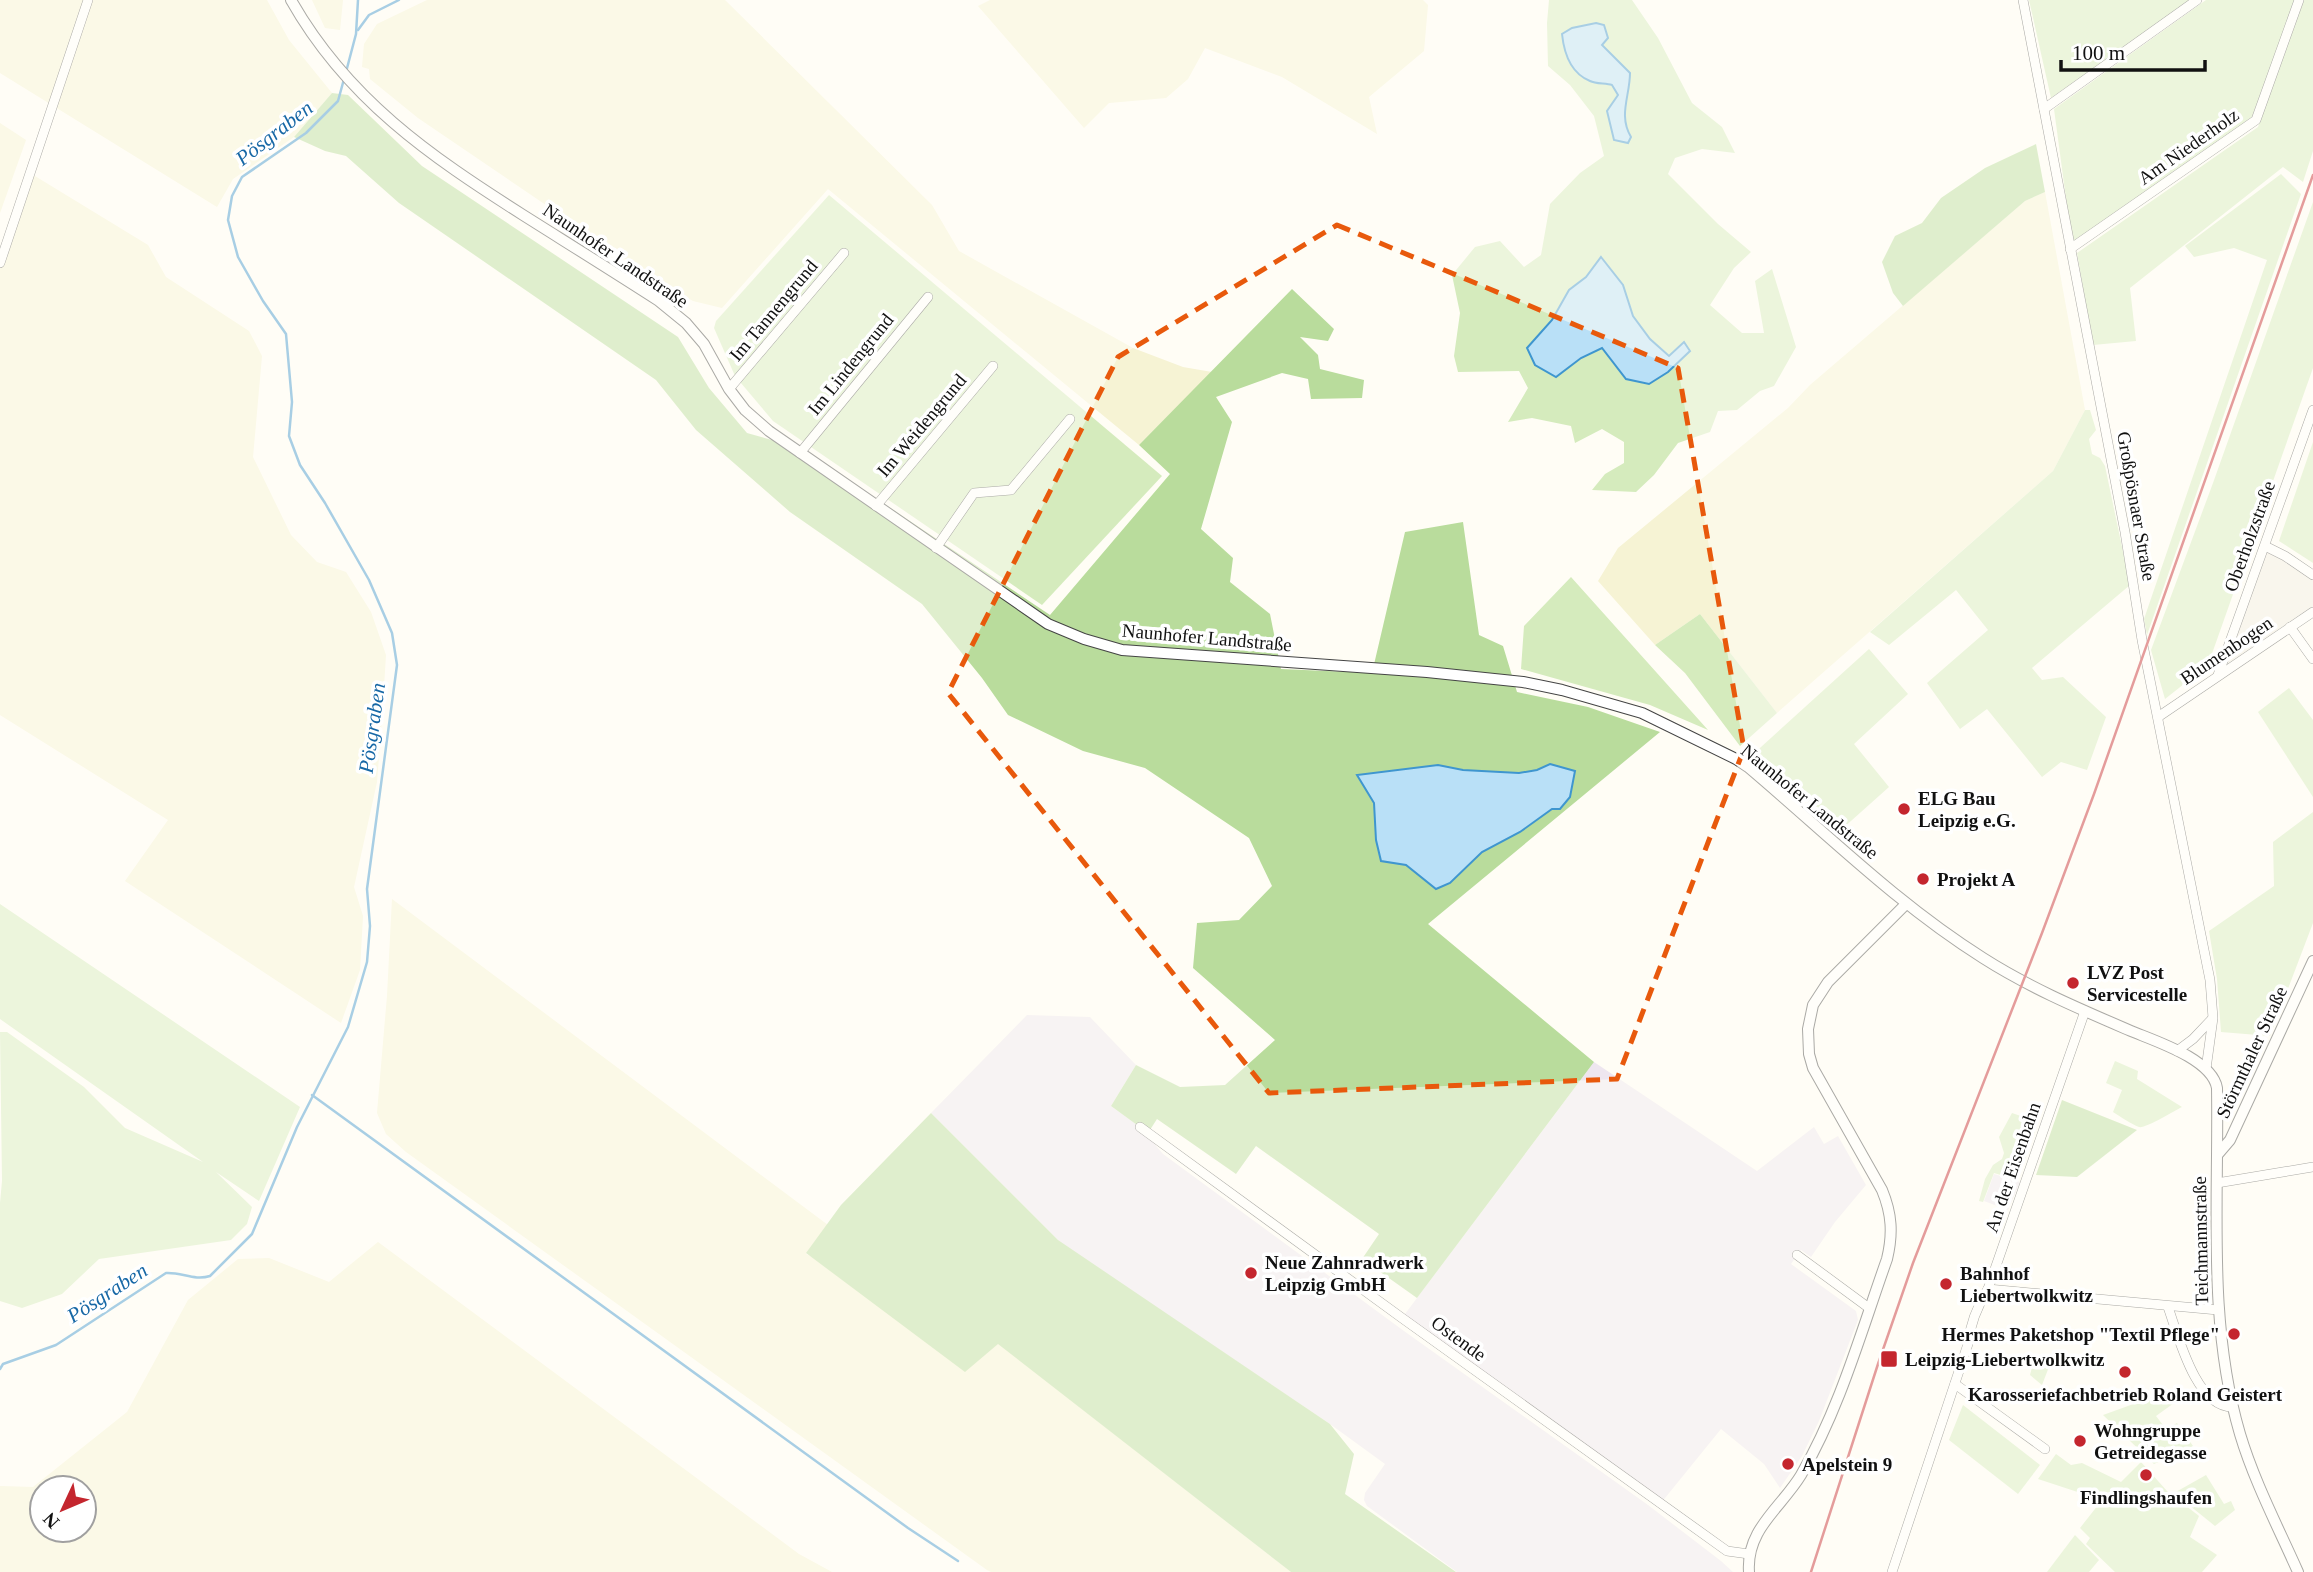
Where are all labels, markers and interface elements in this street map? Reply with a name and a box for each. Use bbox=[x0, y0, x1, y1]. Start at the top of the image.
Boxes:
scale bar bbox=[2061, 28, 2204, 72]
text: 100 m bbox=[2072, 41, 2125, 65]
water label: Pösgraben bbox=[230, 96, 317, 171]
street label: Am Niederholz bbox=[2134, 104, 2242, 189]
street label: Naunhofer Landstraße bbox=[539, 199, 692, 312]
street label: Im Tannengrund bbox=[725, 255, 822, 365]
street label: Im Lindengrund bbox=[803, 309, 898, 419]
street label: Im Weidengrund bbox=[872, 369, 971, 481]
street label: Großpösnaer Straße bbox=[2113, 430, 2160, 582]
street label: Oberholzstraße bbox=[2220, 478, 2279, 594]
street label: Blumenbogen bbox=[2176, 612, 2277, 689]
street label: Naunhofer Landstraße bbox=[1121, 620, 1293, 655]
water label: Pösgraben bbox=[354, 681, 390, 776]
street label: Naunhofer Landstraße bbox=[1737, 740, 1883, 863]
place label: ELG Bau Leipzig e.G. bbox=[1918, 788, 2016, 831]
marker: ELG Bau Leipzig e.G. bbox=[1896, 801, 1912, 817]
place label: Projekt A bbox=[1937, 869, 2016, 890]
marker: Projekt A bbox=[1915, 871, 1931, 887]
place label: LVZ Post Servicestelle bbox=[2087, 962, 2187, 1005]
marker: LVZ Post Servicestelle bbox=[2065, 975, 2081, 991]
street label: Störmthaler Straße bbox=[2212, 983, 2291, 1121]
street label: An der Eisenbahn bbox=[1980, 1099, 2045, 1235]
street label: Teichmannstraße bbox=[2189, 1176, 2212, 1306]
place label: Neue Zahnradwerk Leipzig GmbH bbox=[1265, 1252, 1424, 1295]
water label: Pösgraben bbox=[61, 1258, 152, 1328]
place label: Bahnhof Liebertwolkwitz bbox=[1960, 1263, 2094, 1306]
marker: Neue Zahnradwerk Leipzig GmbH bbox=[1243, 1265, 1259, 1281]
marker: Bahnhof Liebertwolkwitz bbox=[1938, 1276, 1954, 1292]
street label: Ostende bbox=[1427, 1312, 1490, 1365]
place label: Hermes Paketshop "Textil Pflege" bbox=[1942, 1324, 2220, 1345]
marker: Hermes Paketshop "Textil Pflege" bbox=[2226, 1326, 2242, 1342]
marker: Leipzig-Liebertwolkwitz bbox=[1879, 1349, 1899, 1369]
place label: Leipzig-Liebertwolkwitz bbox=[1905, 1349, 2105, 1370]
marker: Karosseriefachbetrieb Roland Geistert bbox=[2117, 1364, 2133, 1380]
place label: Karosseriefachbetrieb Roland Geistert bbox=[1968, 1384, 2283, 1405]
place label: Wohngruppe Getreidegasse bbox=[2094, 1420, 2207, 1463]
marker: Wohngruppe Getreidegasse bbox=[2072, 1433, 2088, 1449]
place label: Apelstein 9 bbox=[1802, 1454, 1892, 1475]
marker: Apelstein 9 bbox=[1780, 1456, 1796, 1472]
marker: Findlingshaufen bbox=[2138, 1467, 2154, 1483]
north arrow bbox=[28, 1474, 98, 1544]
place label: Findlingshaufen bbox=[2080, 1487, 2212, 1508]
text: N bbox=[39, 1508, 63, 1533]

